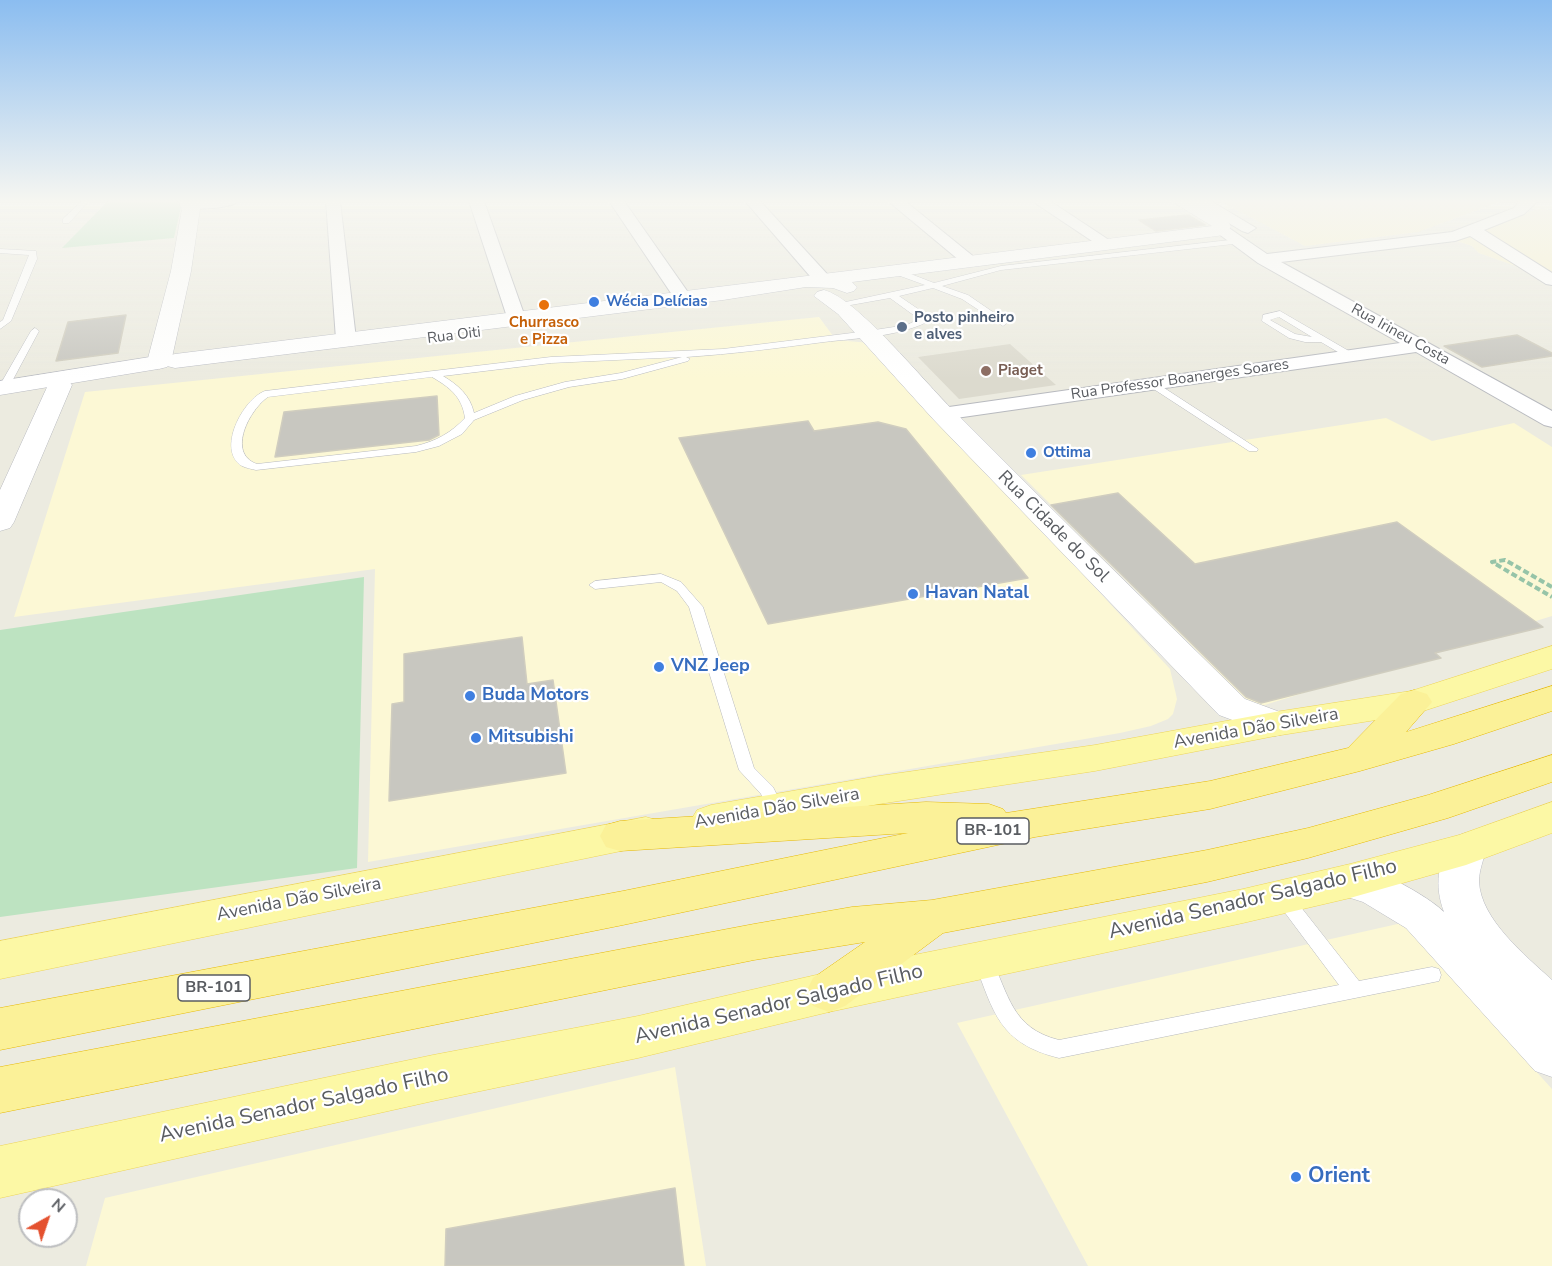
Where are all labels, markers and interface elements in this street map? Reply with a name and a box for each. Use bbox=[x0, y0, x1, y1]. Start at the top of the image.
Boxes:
place label: Wécia Delícias bbox=[606, 293, 708, 311]
marker: Wécia Delícias bbox=[587, 295, 601, 309]
marker: Churrasco e Pizza bbox=[537, 298, 551, 312]
street label: Rua Irineu Costa bbox=[1348, 300, 1452, 370]
place label: Posto pinheiro e alves bbox=[914, 309, 1014, 344]
place label: Churrasco e Pizza bbox=[509, 314, 579, 349]
marker: Posto pinheiro e alves bbox=[895, 320, 909, 334]
street label: Rua Oiti bbox=[426, 324, 482, 348]
street label: Rua Professor Boanerges Soares bbox=[1070, 356, 1290, 404]
place label: Piaget bbox=[998, 362, 1043, 380]
marker: Piaget bbox=[979, 364, 993, 378]
place label: Ottima bbox=[1043, 444, 1091, 462]
marker: Ottima bbox=[1024, 446, 1038, 460]
street label: Rua Cidade do Sol bbox=[993, 467, 1113, 587]
place label: Havan Natal bbox=[925, 583, 1029, 605]
marker: Havan Natal bbox=[906, 587, 920, 601]
place label: VNZ Jeep bbox=[671, 656, 750, 678]
marker: VNZ Jeep bbox=[652, 660, 666, 674]
place label: Buda Motors bbox=[482, 685, 589, 707]
marker: Buda Motors bbox=[463, 689, 477, 703]
street label: Avenida Dão Silveira bbox=[1172, 704, 1340, 754]
place label: Mitsubishi bbox=[488, 727, 574, 749]
marker: Mitsubishi bbox=[469, 731, 483, 745]
street label: Avenida Dão Silveira bbox=[693, 784, 861, 834]
road number: BR-101 bbox=[957, 818, 1029, 844]
street label: Avenida Senador Salgado Filho bbox=[1106, 855, 1400, 945]
street label: Avenida Dão Silveira bbox=[215, 873, 383, 927]
street label: Avenida Senador Salgado Filho bbox=[632, 960, 926, 1050]
road number: BR-101 bbox=[178, 975, 250, 1001]
street label: Avenida Senador Salgado Filho bbox=[157, 1063, 451, 1149]
place label: Orient bbox=[1308, 1164, 1370, 1190]
marker: Orient bbox=[1289, 1170, 1303, 1184]
north arrow bbox=[18, 1188, 78, 1248]
text: N bbox=[47, 1193, 70, 1218]

